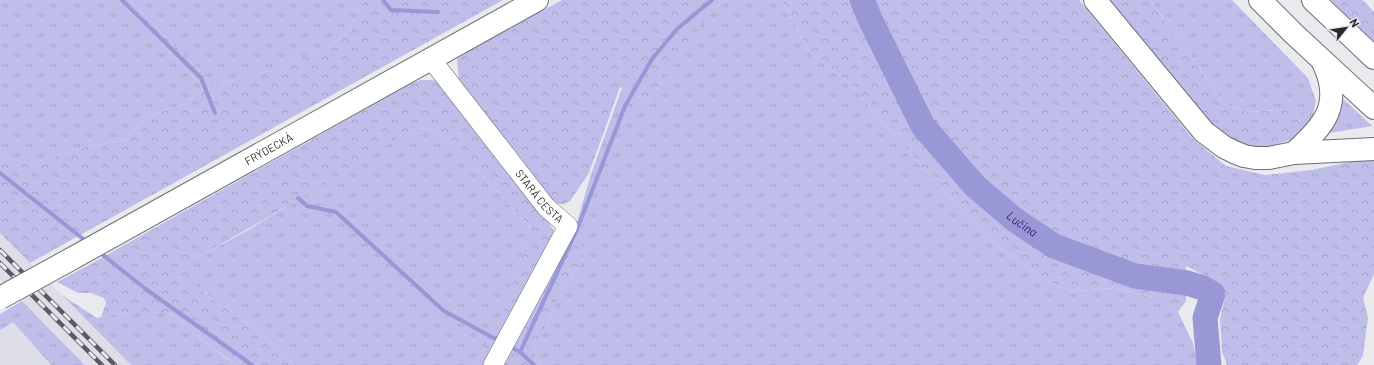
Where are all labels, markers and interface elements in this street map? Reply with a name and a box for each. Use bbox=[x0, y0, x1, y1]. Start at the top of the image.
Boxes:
north arrow bbox=[1326, 8, 1366, 48]
text: N bbox=[1348, 16, 1363, 29]
street label: FRÝDECKÁ bbox=[242, 130, 295, 167]
street label: STARÁ CESTA bbox=[513, 167, 567, 225]
water label: Lučina bbox=[1004, 208, 1041, 239]

